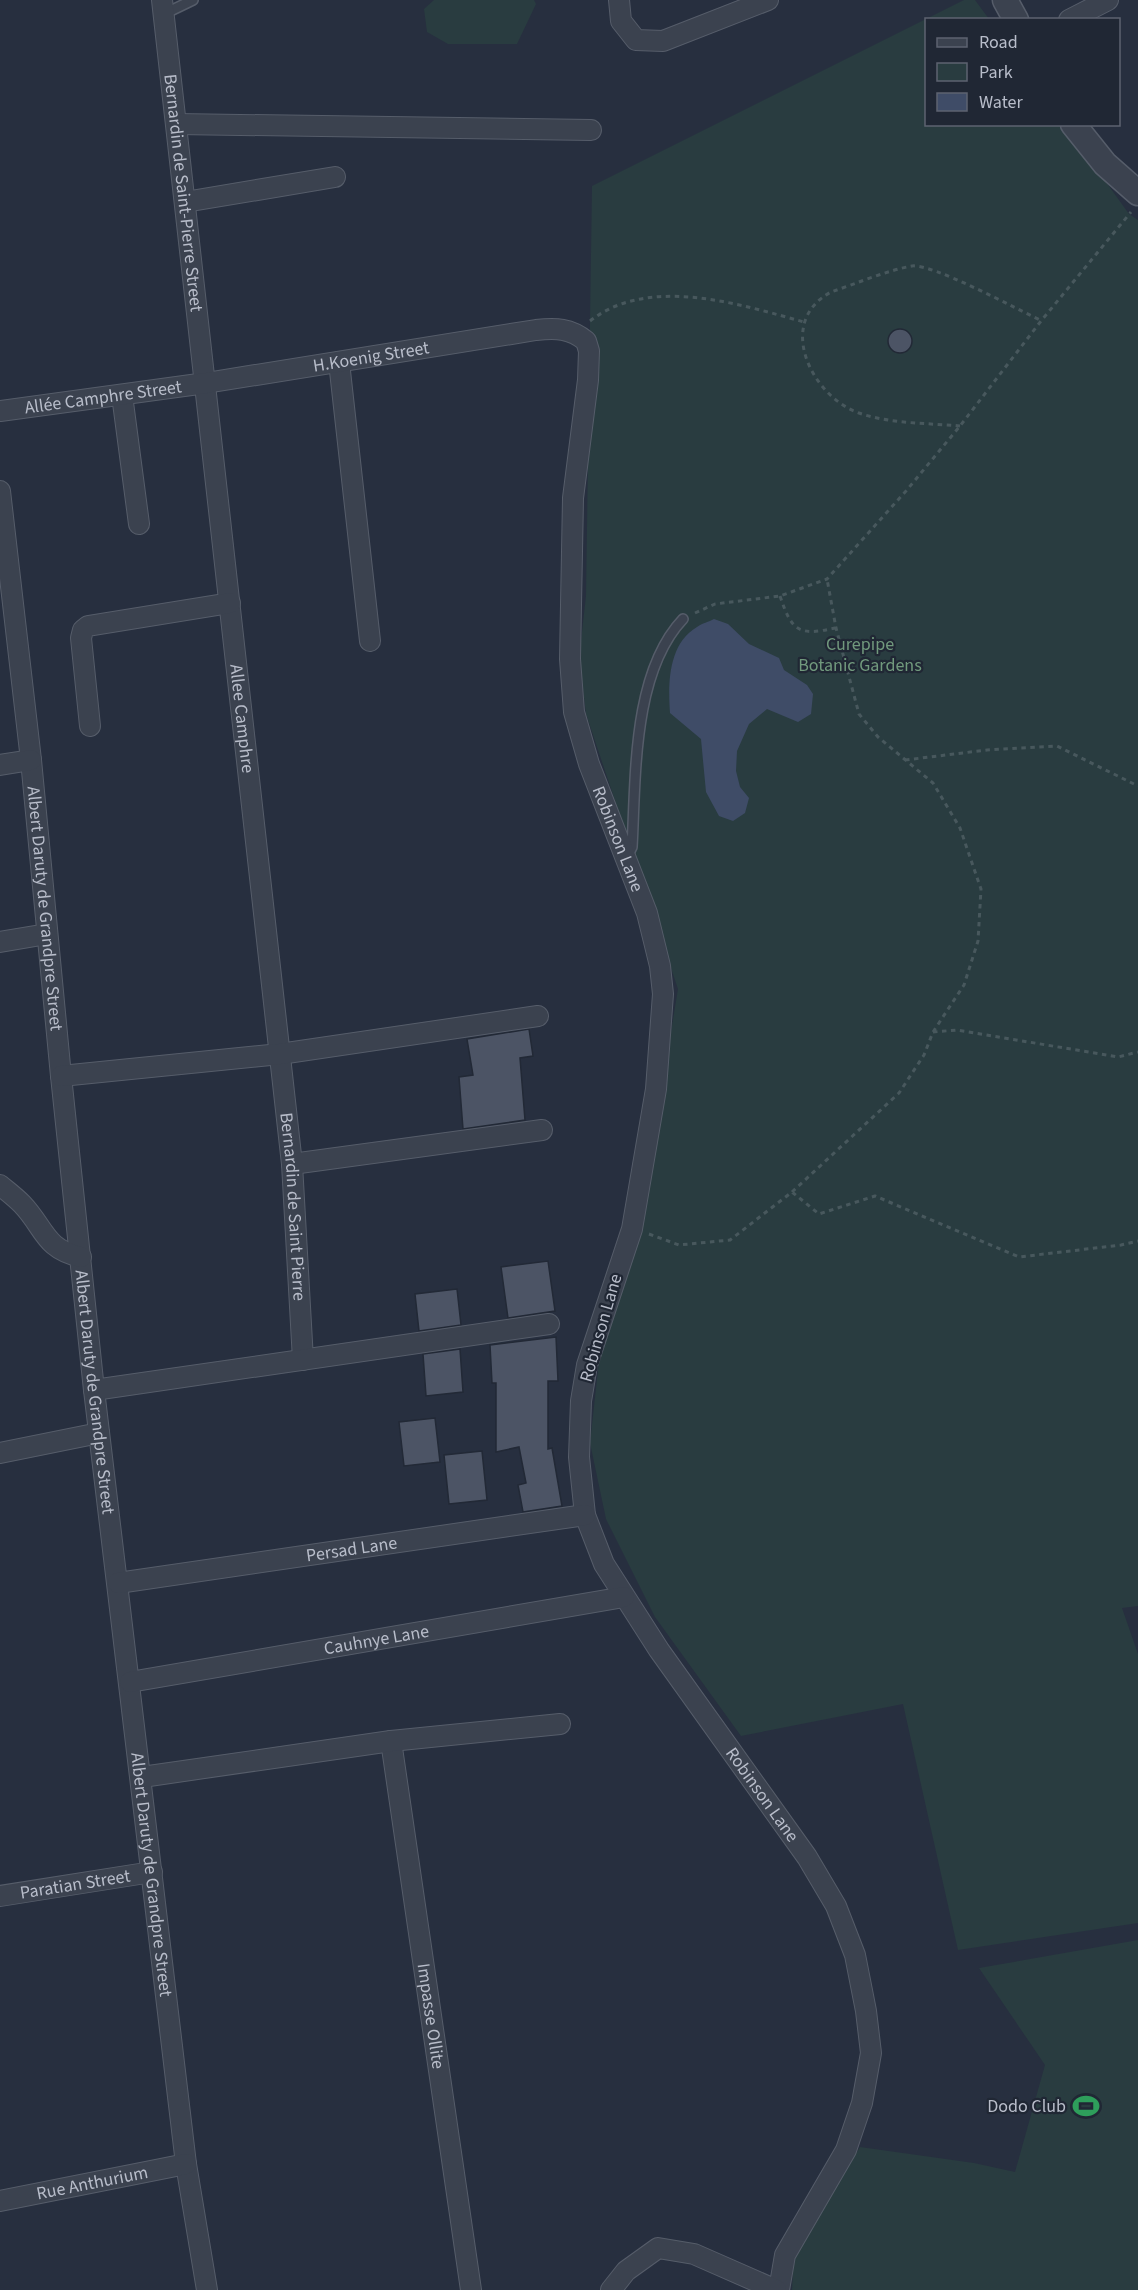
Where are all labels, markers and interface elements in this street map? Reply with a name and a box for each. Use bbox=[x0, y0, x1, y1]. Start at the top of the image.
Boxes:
legend bbox=[925, 18, 1120, 126]
text: Road bbox=[979, 30, 1018, 55]
text: Park bbox=[979, 60, 1013, 85]
street label: Bernardin de Saint-Pierre Street bbox=[158, 73, 209, 313]
text: Water bbox=[979, 90, 1023, 115]
street label: H.Koenig Street bbox=[311, 335, 431, 378]
street label: Allée Camphre Street bbox=[23, 374, 183, 420]
park label: Curepipe Botanic Gardens bbox=[798, 632, 922, 678]
street label: Allee Camphre bbox=[224, 663, 261, 774]
street label: Robinson Lane bbox=[586, 782, 650, 895]
street label: Albert Daruty de Grandpre Street bbox=[21, 785, 69, 1032]
street label: Bernardin de Saint Pierre bbox=[274, 1111, 312, 1302]
street label: Albert Daruty de Grandpre Street bbox=[69, 1269, 121, 1516]
street label: Robinson Lane bbox=[574, 1271, 628, 1385]
street label: Persad Lane bbox=[304, 1530, 399, 1568]
street label: Cauhnye Lane bbox=[322, 1618, 431, 1661]
street label: Robinson Lane bbox=[720, 1742, 805, 1847]
street label: Albert Daruty de Grandpre Street bbox=[125, 1751, 179, 1998]
street label: Paratian Street bbox=[18, 1863, 132, 1905]
street label: Impasse Ollite bbox=[411, 1962, 451, 2071]
sports icon: Dodo Club bbox=[1071, 2091, 1101, 2121]
place label: Dodo Club bbox=[987, 2094, 1066, 2119]
street label: Rue Anthurium bbox=[34, 2159, 150, 2206]

